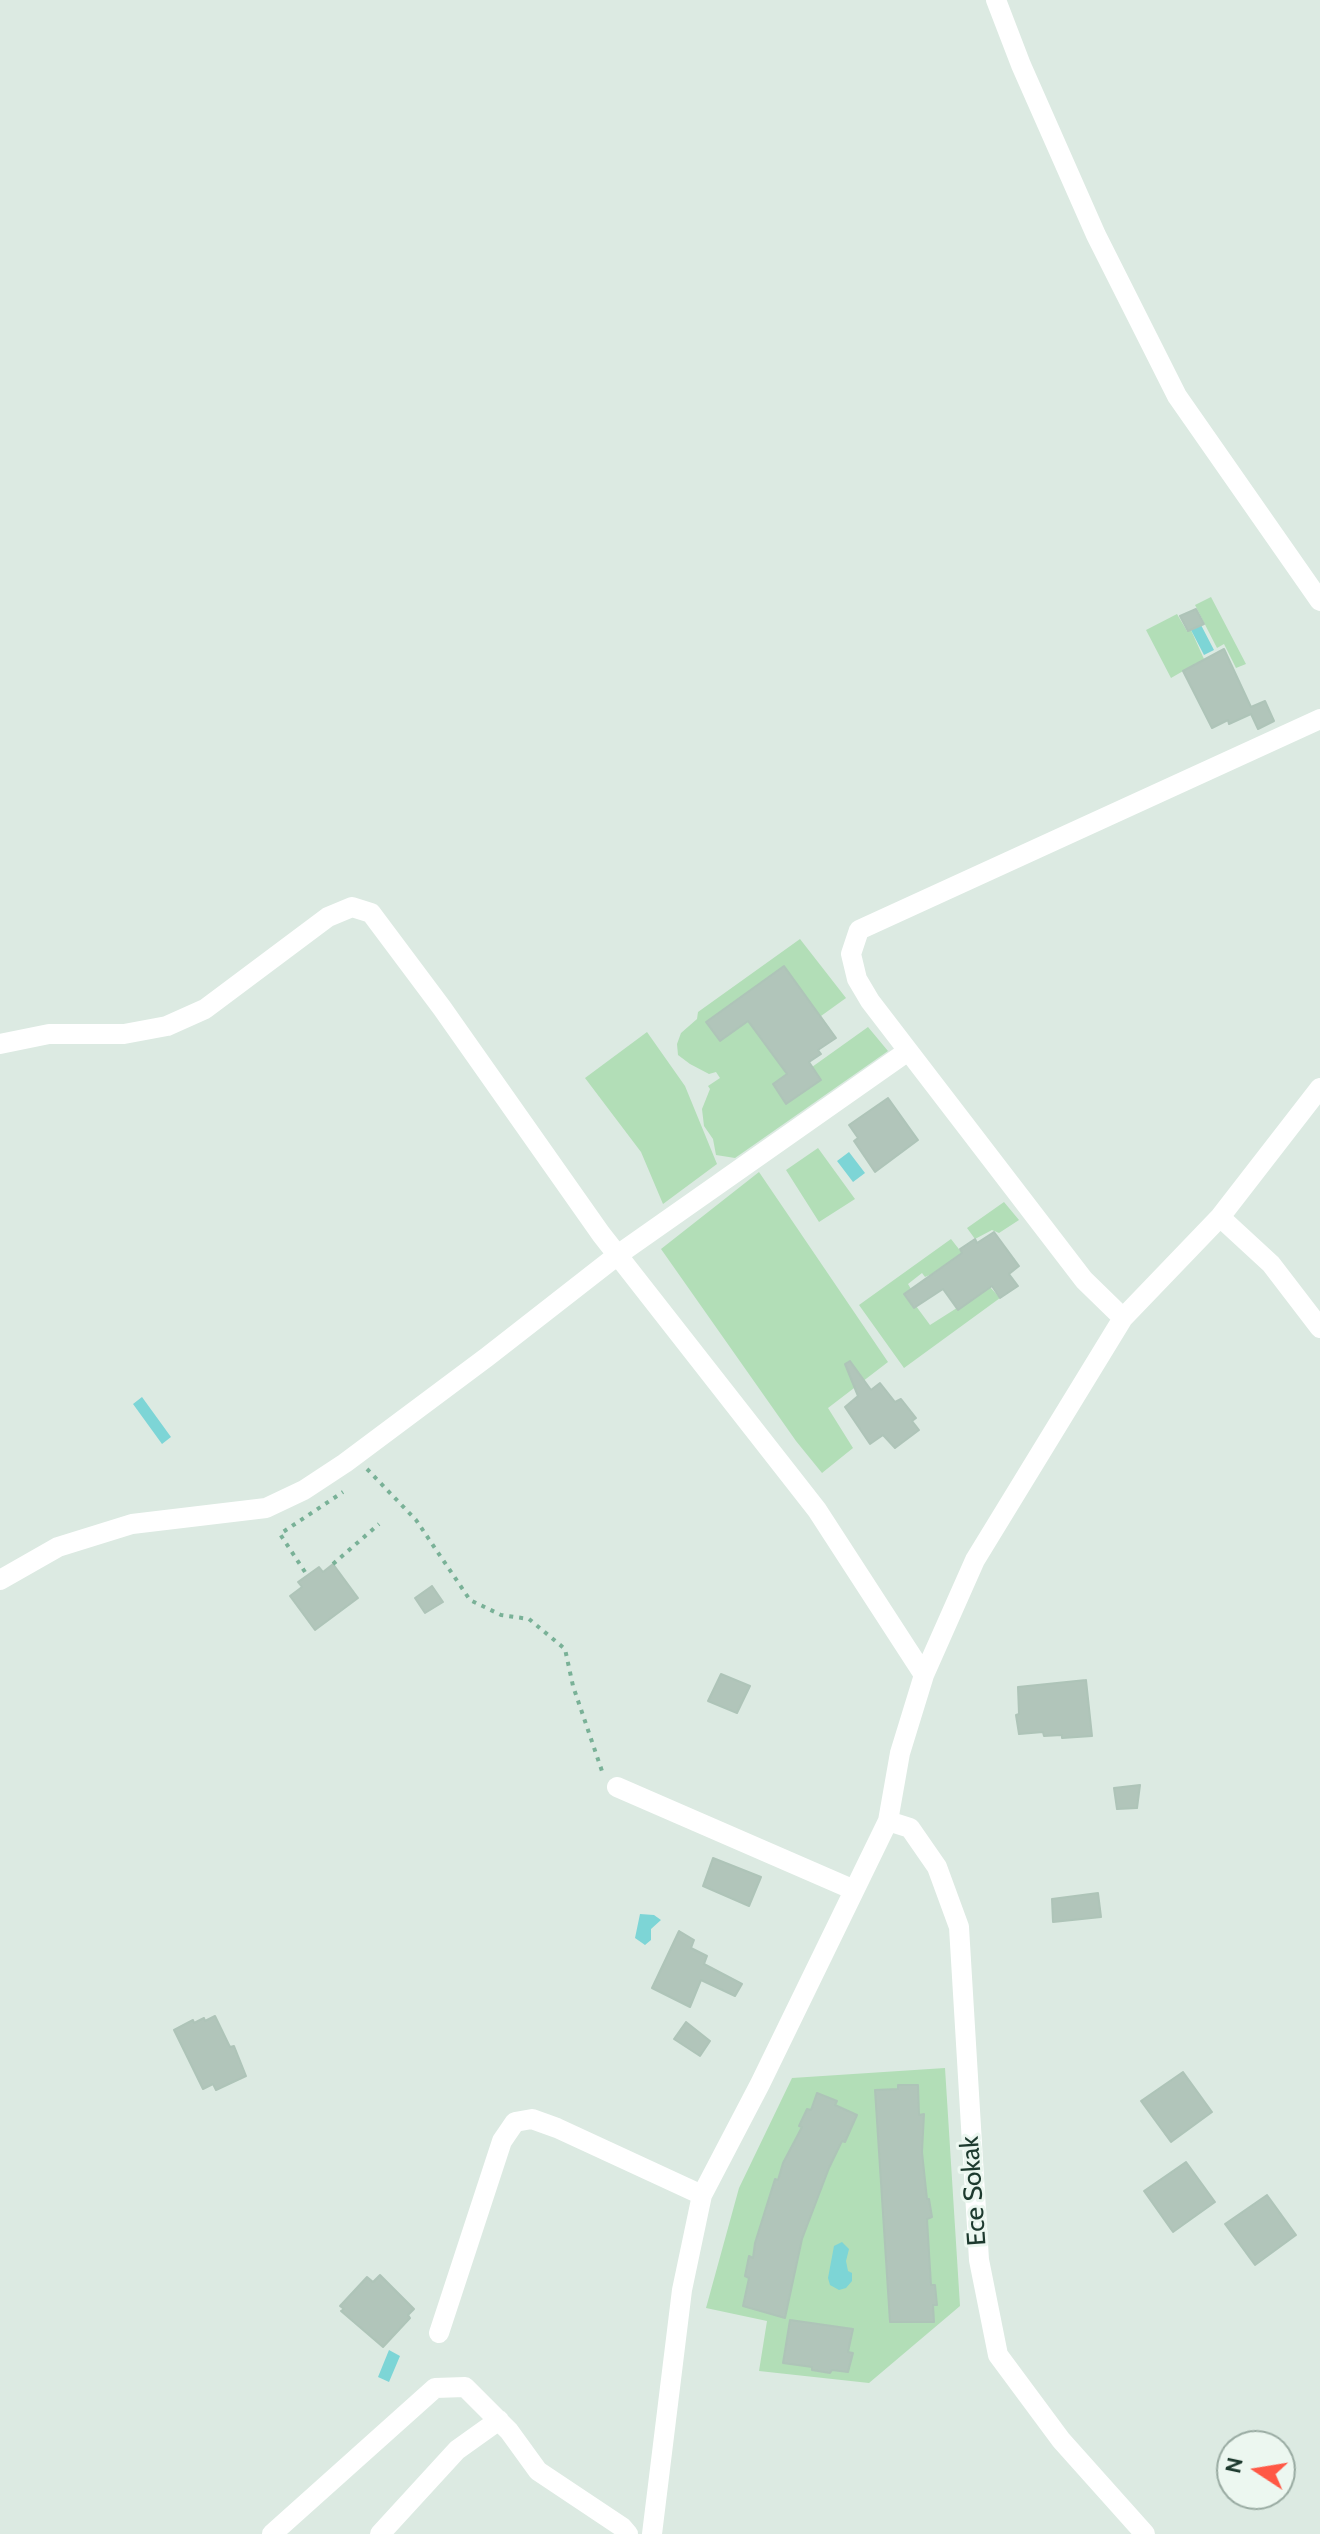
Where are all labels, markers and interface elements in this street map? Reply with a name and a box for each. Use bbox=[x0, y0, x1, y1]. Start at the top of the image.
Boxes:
street label: Ece Sokak bbox=[955, 2135, 993, 2247]
north arrow bbox=[1216, 2430, 1296, 2510]
text: N bbox=[1219, 2455, 1249, 2476]

